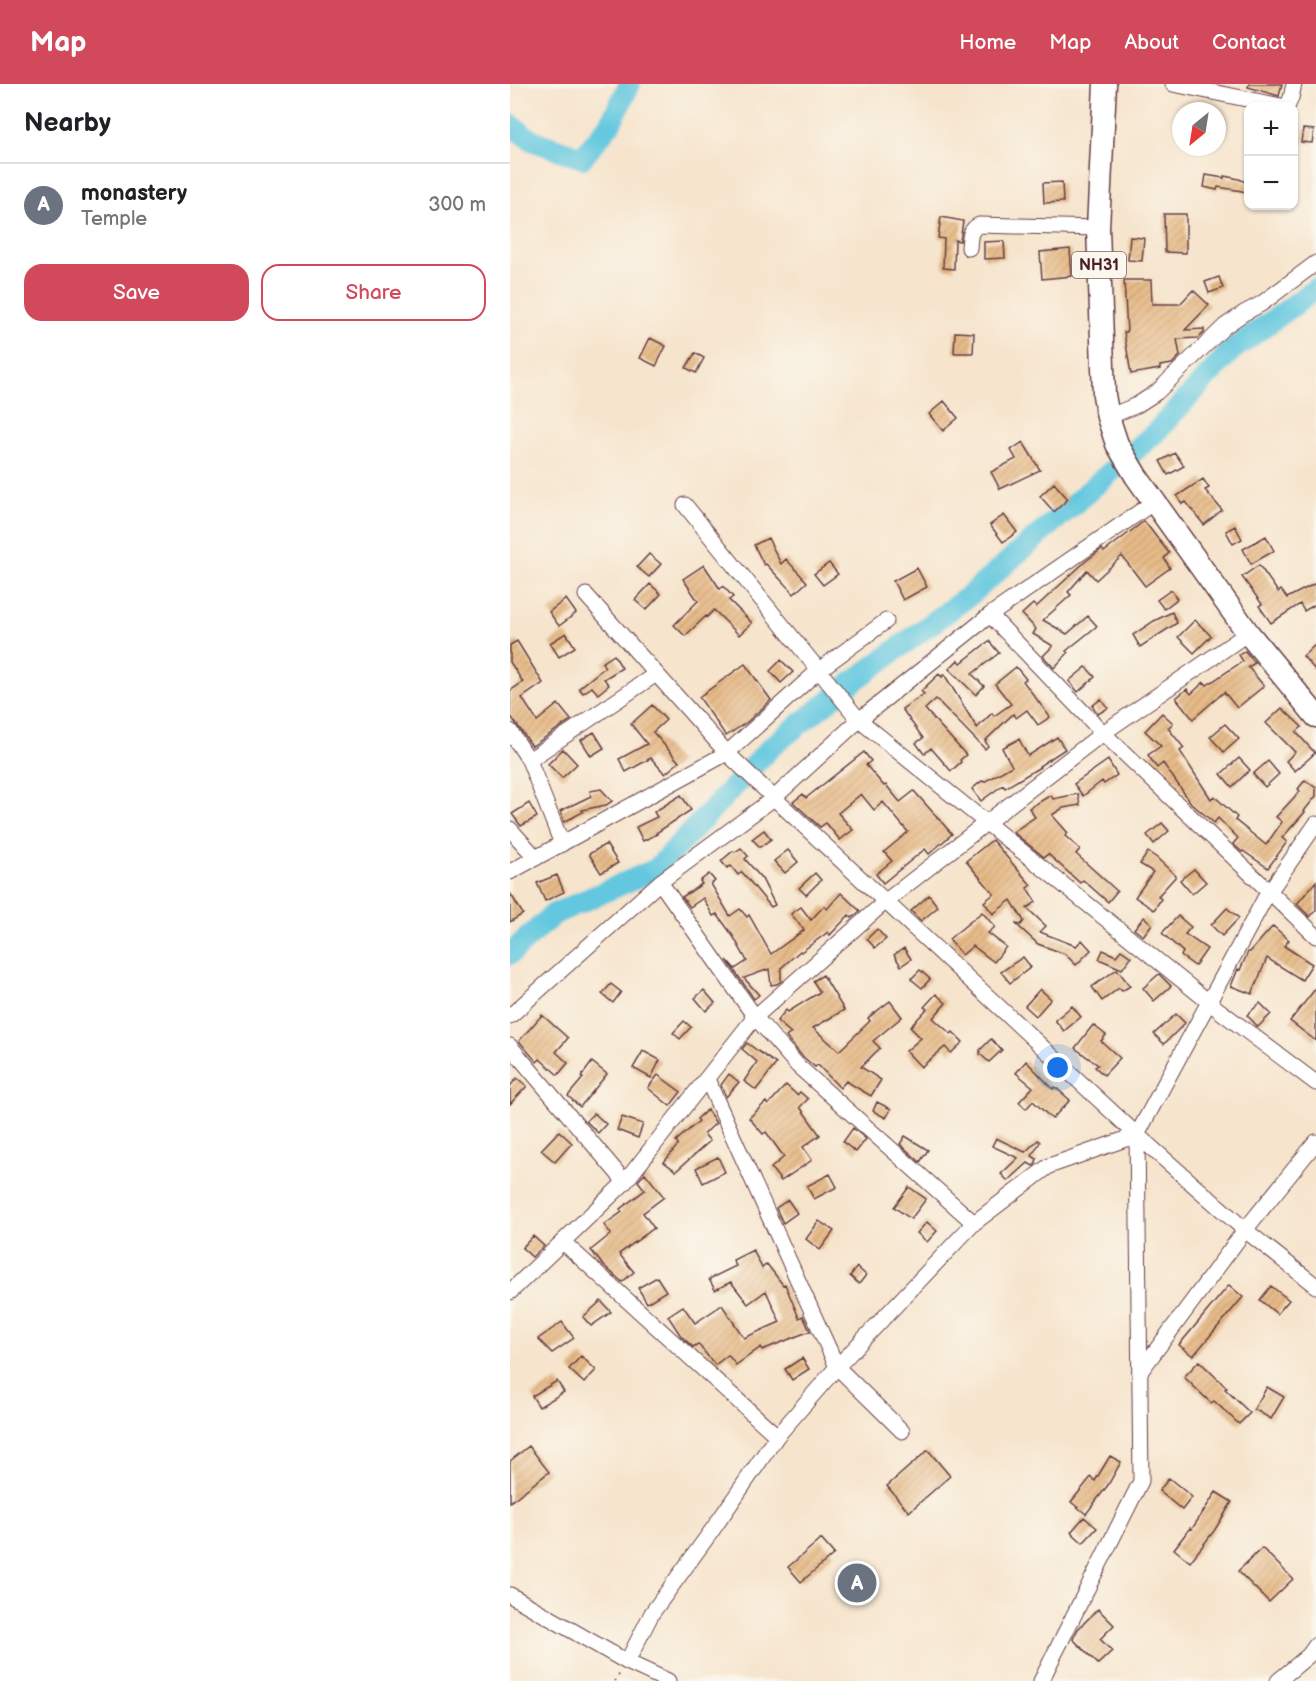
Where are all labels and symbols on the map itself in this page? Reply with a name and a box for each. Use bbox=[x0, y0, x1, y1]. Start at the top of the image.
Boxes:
north arrow bbox=[1172, 102, 1226, 156]
road number: NH31 bbox=[1072, 252, 1126, 278]
your location bbox=[1043, 1053, 1072, 1082]
pin: A bbox=[838, 1560, 876, 1606]

